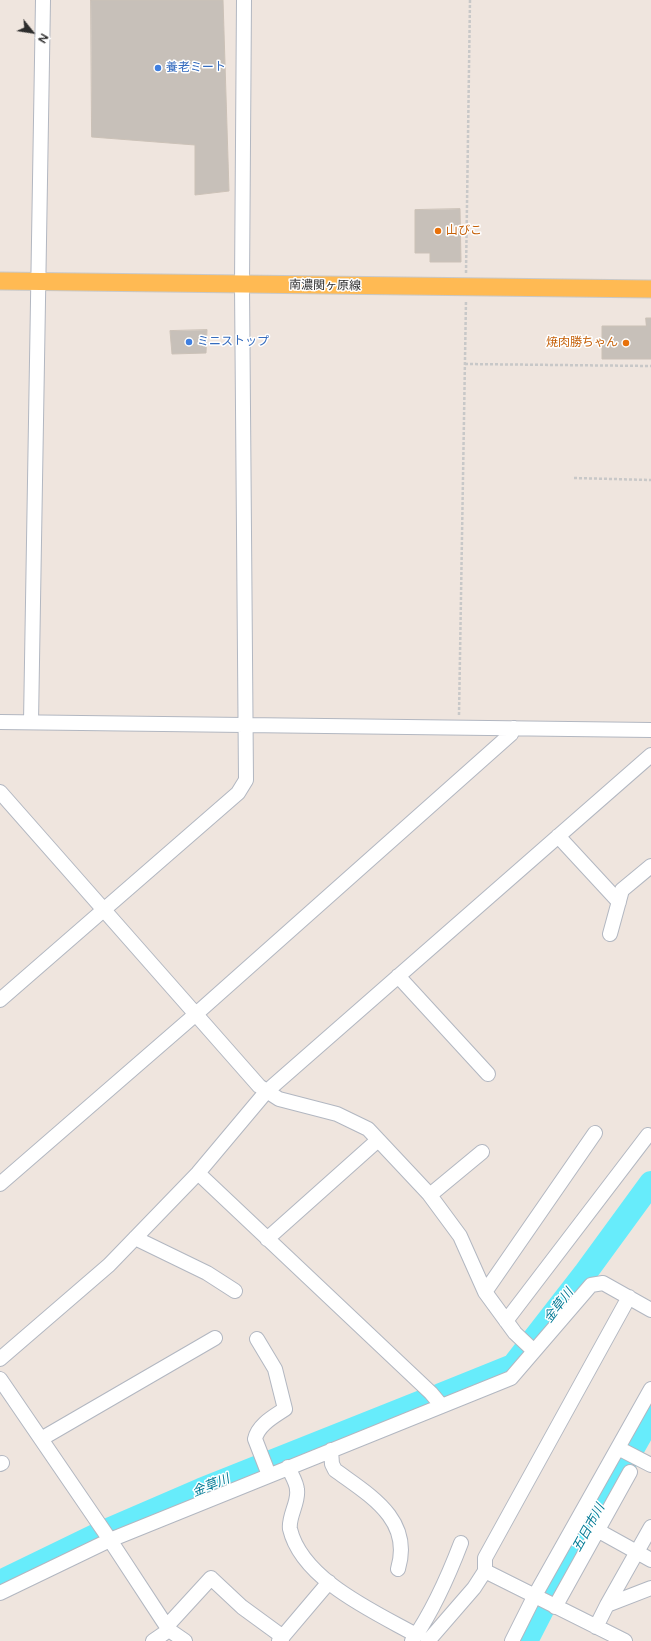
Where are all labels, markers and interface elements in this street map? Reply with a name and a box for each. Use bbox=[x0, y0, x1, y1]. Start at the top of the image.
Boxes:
north arrow bbox=[12, 12, 52, 52]
text: N bbox=[35, 31, 51, 45]
place label: 養老ミート bbox=[166, 61, 226, 75]
marker: 養老ミート bbox=[153, 63, 163, 73]
place label: 山びこ bbox=[446, 224, 482, 238]
marker: 山びこ bbox=[433, 226, 443, 236]
street label: 南濃関ヶ原線 bbox=[289, 278, 361, 294]
place label: ミニストップ bbox=[197, 335, 269, 349]
place label: 焼肉勝ちゃん bbox=[546, 336, 618, 350]
marker: ミニストップ bbox=[184, 337, 194, 347]
marker: 焼肉勝ちゃん bbox=[621, 338, 631, 348]
water label: 金草川 bbox=[541, 1286, 577, 1326]
water label: 金草川 bbox=[190, 1471, 232, 1501]
water label: 五日市川 bbox=[570, 1501, 608, 1555]

